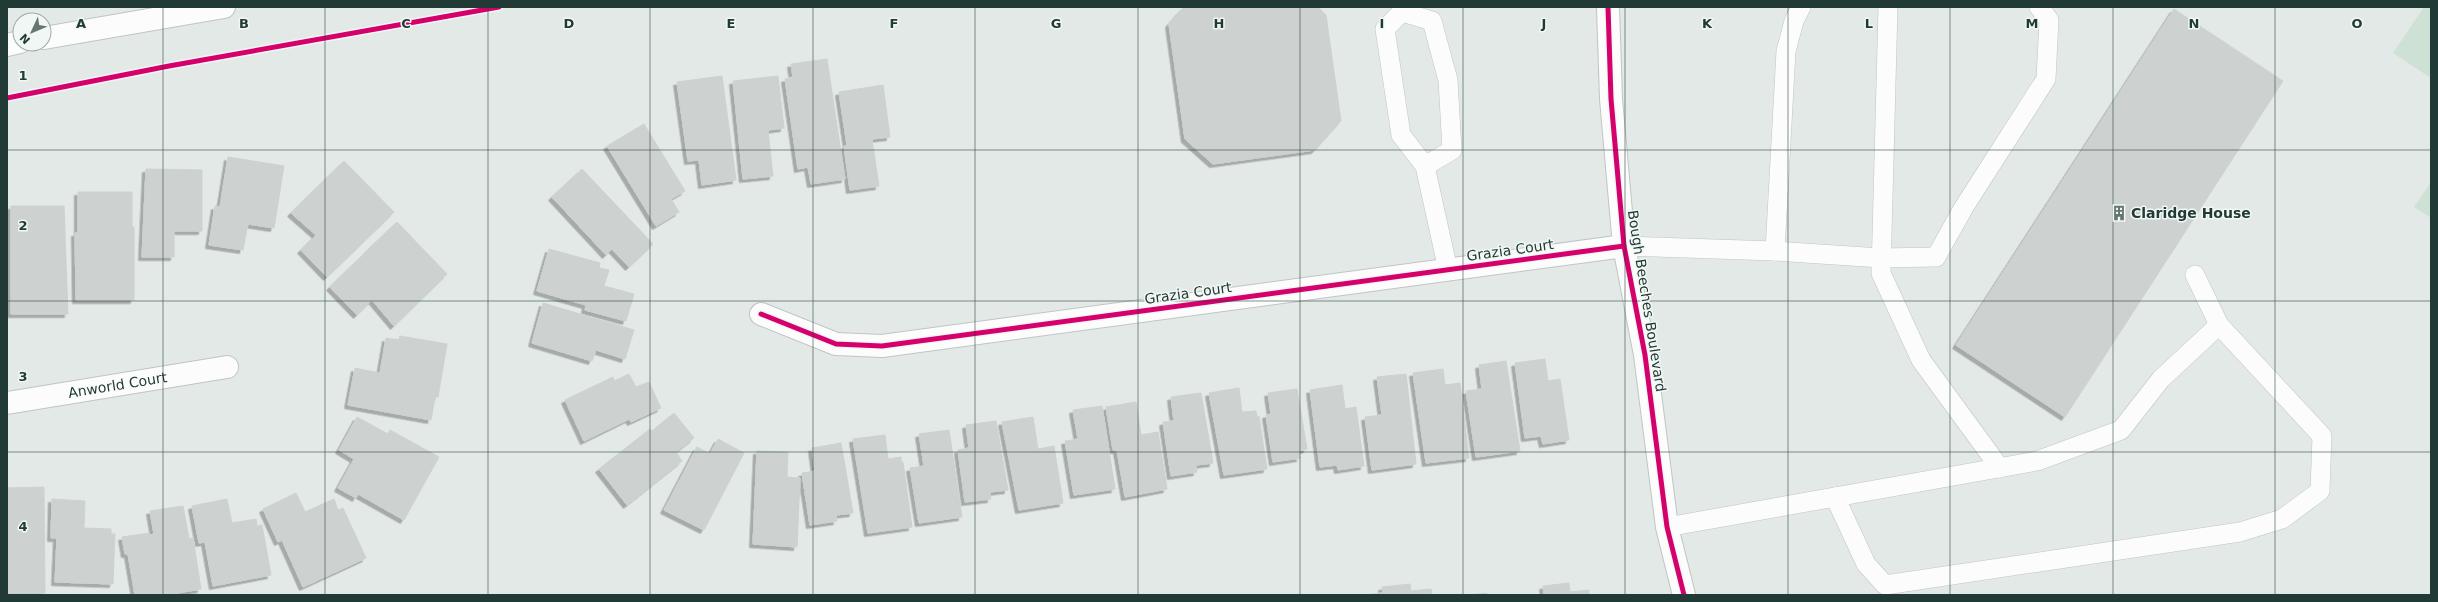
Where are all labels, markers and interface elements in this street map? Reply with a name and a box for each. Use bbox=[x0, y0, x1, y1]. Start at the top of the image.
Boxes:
north arrow bbox=[12, 12, 52, 52]
text: A bbox=[76, 16, 86, 31]
text: B bbox=[239, 16, 249, 31]
text: C bbox=[401, 16, 411, 31]
text: D bbox=[564, 16, 575, 31]
text: E bbox=[727, 16, 735, 31]
text: F bbox=[890, 16, 898, 31]
text: G bbox=[1051, 16, 1061, 31]
text: H bbox=[1214, 16, 1224, 31]
text: I bbox=[1380, 16, 1384, 31]
text: J bbox=[1541, 16, 1546, 31]
text: K bbox=[1702, 16, 1713, 31]
text: L bbox=[1865, 16, 1873, 31]
text: M bbox=[2026, 16, 2038, 31]
text: N bbox=[2189, 16, 2199, 31]
text: O bbox=[2351, 16, 2363, 31]
text: N bbox=[17, 31, 33, 46]
text: 1 bbox=[18, 68, 28, 83]
building icon: Claridge House bbox=[2110, 204, 2128, 222]
place label: Claridge House bbox=[2131, 205, 2251, 221]
street label: Bough Beeches Boulevard bbox=[1625, 209, 1669, 393]
text: 2 bbox=[18, 218, 28, 233]
street label: Grazia Court bbox=[1465, 236, 1555, 264]
street label: Grazia Court bbox=[1143, 279, 1233, 307]
text: 3 bbox=[18, 369, 28, 384]
street label: Anworld Court bbox=[67, 369, 169, 401]
text: 4 bbox=[18, 519, 28, 534]

